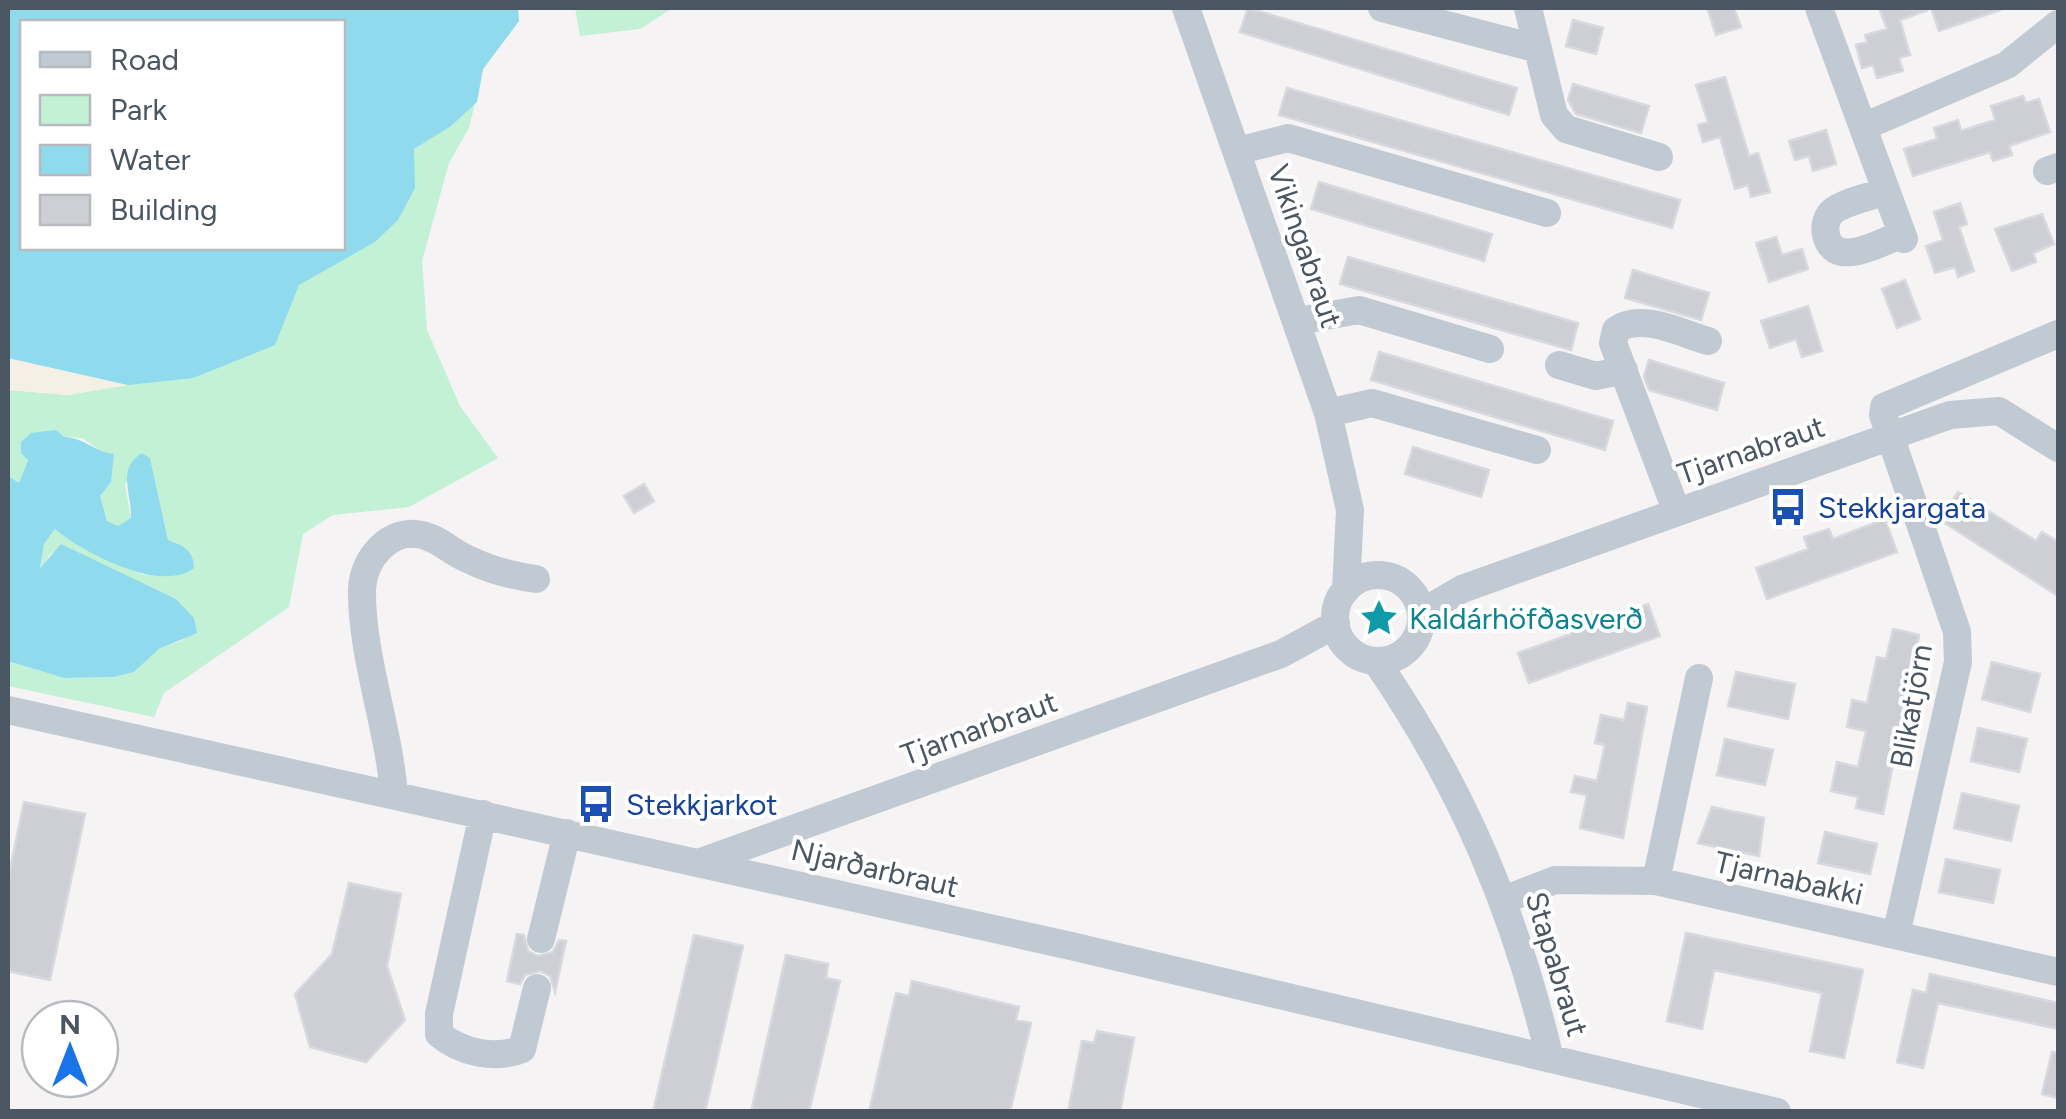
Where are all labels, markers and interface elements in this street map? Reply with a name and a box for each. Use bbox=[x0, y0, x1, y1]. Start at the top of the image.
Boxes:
legend bbox=[20, 20, 345, 250]
text: Road bbox=[110, 41, 179, 78]
text: Park bbox=[110, 91, 168, 128]
text: Water bbox=[110, 141, 191, 178]
street label: Vikingabraut bbox=[1260, 160, 1350, 332]
text: Building bbox=[110, 191, 218, 228]
street label: Tjarnabraut bbox=[1673, 408, 1829, 492]
bus stop icon: Stekkjargata bbox=[1767, 486, 1809, 528]
place label: Stekkjargata bbox=[1818, 489, 1986, 526]
place icon: Kaldárhöfðasverð bbox=[1358, 597, 1400, 639]
place label: Kaldárhöfðasverð bbox=[1409, 600, 1643, 637]
street label: Blikatjörn bbox=[1882, 641, 1940, 771]
street label: Tjarnarbraut bbox=[896, 683, 1062, 773]
bus stop icon: Stekkjarkot bbox=[575, 783, 617, 825]
place label: Stekkjarkot bbox=[626, 786, 778, 823]
street label: Njarðarbraut bbox=[788, 831, 962, 905]
street label: Tjarnabakki bbox=[1711, 843, 1867, 913]
street label: Stapabraut bbox=[1518, 887, 1596, 1041]
north arrow bbox=[20, 999, 120, 1099]
text: N bbox=[59, 1007, 81, 1041]

